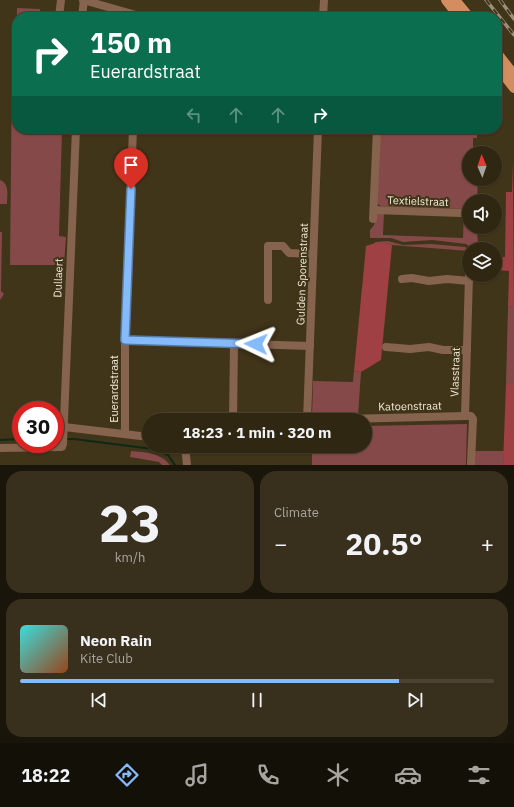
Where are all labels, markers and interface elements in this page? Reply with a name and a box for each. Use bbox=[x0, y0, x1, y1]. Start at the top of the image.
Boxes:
text: 150 m bbox=[90, 24, 172, 61]
icon: right bbox=[24, 28, 76, 80]
text: Euerardstraat bbox=[90, 60, 201, 83]
icon: left bbox=[183, 104, 205, 126]
icon: ahead bbox=[225, 104, 247, 126]
icon: ahead bbox=[267, 104, 289, 126]
icon: right bbox=[309, 104, 331, 126]
north arrow bbox=[462, 146, 502, 186]
map controls bbox=[462, 146, 502, 282]
pin bbox=[114, 148, 148, 189]
icon: arrive bbox=[120, 154, 142, 176]
street label: Textielstraat bbox=[387, 193, 449, 209]
button: sound bbox=[462, 194, 502, 234]
street label: Gulden Sporenstraat bbox=[293, 223, 311, 325]
button: layers bbox=[462, 242, 502, 282]
street label: Dullaert bbox=[50, 258, 66, 298]
position arrow bbox=[235, 323, 277, 365]
street label: Vlasstraat bbox=[447, 347, 463, 397]
street label: Euerardstraat bbox=[107, 355, 121, 423]
street label: Katoenstraat bbox=[378, 398, 442, 414]
speed limit sign: 30 bbox=[12, 401, 64, 453]
text: 18:23 · 1 min · 320 m bbox=[183, 423, 331, 442]
text: 23 bbox=[99, 489, 161, 556]
text: Climate bbox=[274, 504, 319, 521]
text: 20.5° bbox=[345, 524, 423, 563]
text: − bbox=[274, 529, 287, 558]
text: + bbox=[481, 529, 494, 558]
text: km/h bbox=[115, 549, 145, 566]
text: Neon Rain bbox=[80, 631, 152, 650]
text: Kite Club bbox=[80, 650, 133, 667]
icon: previous bbox=[88, 689, 110, 711]
icon: pause bbox=[246, 689, 268, 711]
icon: next bbox=[404, 689, 426, 711]
icon: directions bbox=[113, 761, 141, 789]
icon: music bbox=[183, 761, 211, 789]
icon: phone bbox=[254, 761, 282, 789]
icon: climate bbox=[324, 761, 352, 789]
icon: car bbox=[394, 761, 422, 789]
icon: filters bbox=[465, 761, 493, 789]
text: 18:22 bbox=[21, 764, 70, 787]

